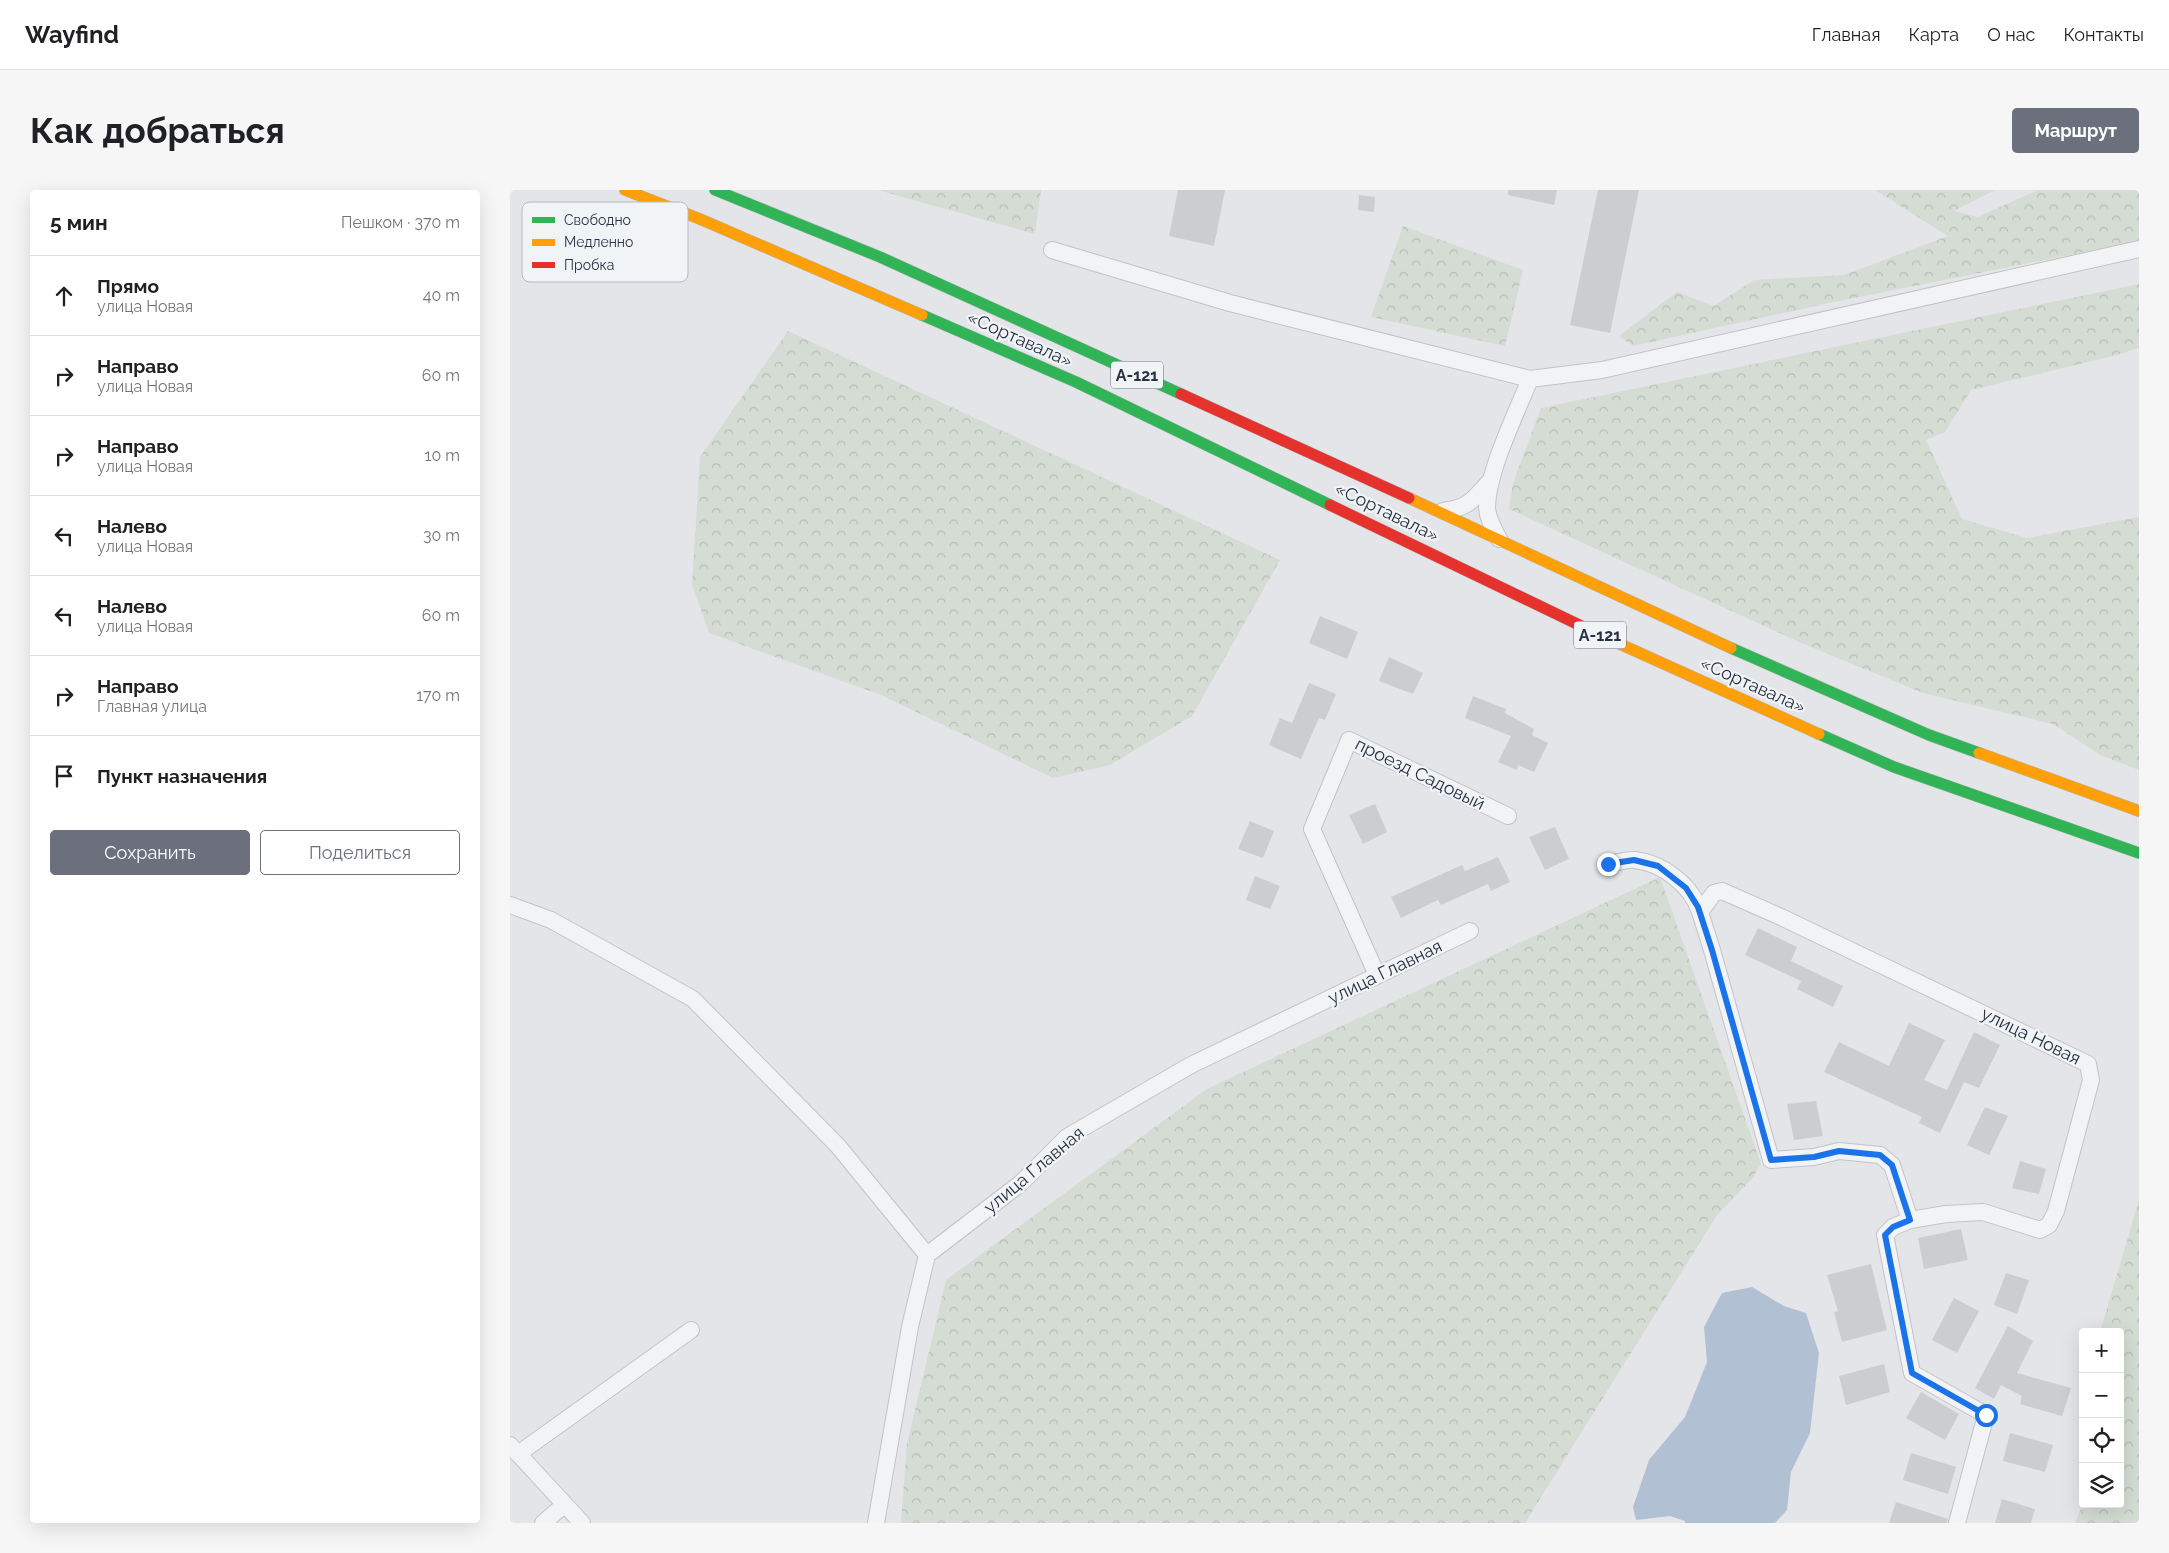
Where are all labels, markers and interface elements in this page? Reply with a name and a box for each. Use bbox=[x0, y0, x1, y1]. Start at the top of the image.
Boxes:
text: Wayfind bbox=[25, 20, 119, 49]
text: Главная bbox=[1812, 24, 1880, 45]
text: Карта bbox=[1908, 24, 1959, 45]
text: О нас bbox=[1987, 24, 2035, 45]
text: Контакты bbox=[2063, 24, 2144, 45]
button: Маршрут bbox=[2012, 108, 2139, 153]
text: Как добраться bbox=[30, 110, 285, 151]
legend bbox=[522, 202, 688, 282]
text: 5 мин bbox=[50, 210, 108, 235]
text: Свободно bbox=[564, 212, 631, 228]
text: Пешком · 370 m bbox=[341, 213, 460, 232]
text: Медленно bbox=[564, 234, 633, 250]
text: Пробка bbox=[564, 257, 614, 273]
text: Прямо bbox=[97, 275, 159, 297]
icon: ahead bbox=[50, 282, 78, 310]
text: 40 m bbox=[423, 286, 460, 305]
text: улица Новая bbox=[97, 297, 193, 316]
street label: «Сортавала» bbox=[964, 306, 1076, 371]
text: Направо bbox=[97, 355, 178, 377]
icon: right bbox=[50, 362, 78, 390]
road number: А-121 bbox=[1111, 362, 1163, 388]
text: 60 m bbox=[422, 366, 460, 385]
text: улица Новая bbox=[97, 377, 193, 396]
text: Направо bbox=[97, 435, 178, 457]
icon: right bbox=[50, 442, 78, 470]
text: 10 m bbox=[425, 446, 460, 465]
text: улица Новая bbox=[97, 457, 193, 476]
street label: «Сортавала» bbox=[1332, 477, 1442, 546]
text: Налево bbox=[97, 515, 167, 537]
icon: left bbox=[50, 522, 78, 550]
text: 30 m bbox=[423, 526, 460, 545]
text: улица Новая bbox=[97, 537, 193, 556]
text: Налево bbox=[97, 595, 167, 617]
icon: left bbox=[50, 602, 78, 630]
text: 60 m bbox=[422, 606, 460, 625]
text: улица Новая bbox=[97, 617, 193, 636]
road number: А-121 bbox=[1574, 622, 1626, 648]
street label: «Сортавала» bbox=[1697, 652, 1809, 717]
text: Направо bbox=[97, 675, 178, 697]
icon: right bbox=[50, 682, 78, 710]
text: 170 m bbox=[416, 686, 460, 705]
text: Главная улица bbox=[97, 697, 207, 716]
street label: проезд Садовый bbox=[1352, 733, 1489, 814]
icon: arrive bbox=[50, 762, 78, 790]
text: Пункт назначения bbox=[97, 765, 267, 787]
button: Сохранить bbox=[50, 830, 250, 875]
button: Поделиться bbox=[260, 830, 460, 875]
route end bbox=[1597, 853, 1620, 876]
street label: улица Главная bbox=[1324, 935, 1445, 1008]
street label: улица Новая bbox=[1978, 1002, 2084, 1069]
street label: улица Главная bbox=[979, 1122, 1088, 1218]
map controls bbox=[2079, 1328, 2124, 1508]
button: + bbox=[2079, 1328, 2124, 1373]
button: − bbox=[2079, 1373, 2124, 1418]
route start bbox=[1975, 1404, 1998, 1427]
button: locate bbox=[2079, 1418, 2124, 1463]
button: layers bbox=[2079, 1463, 2124, 1508]

